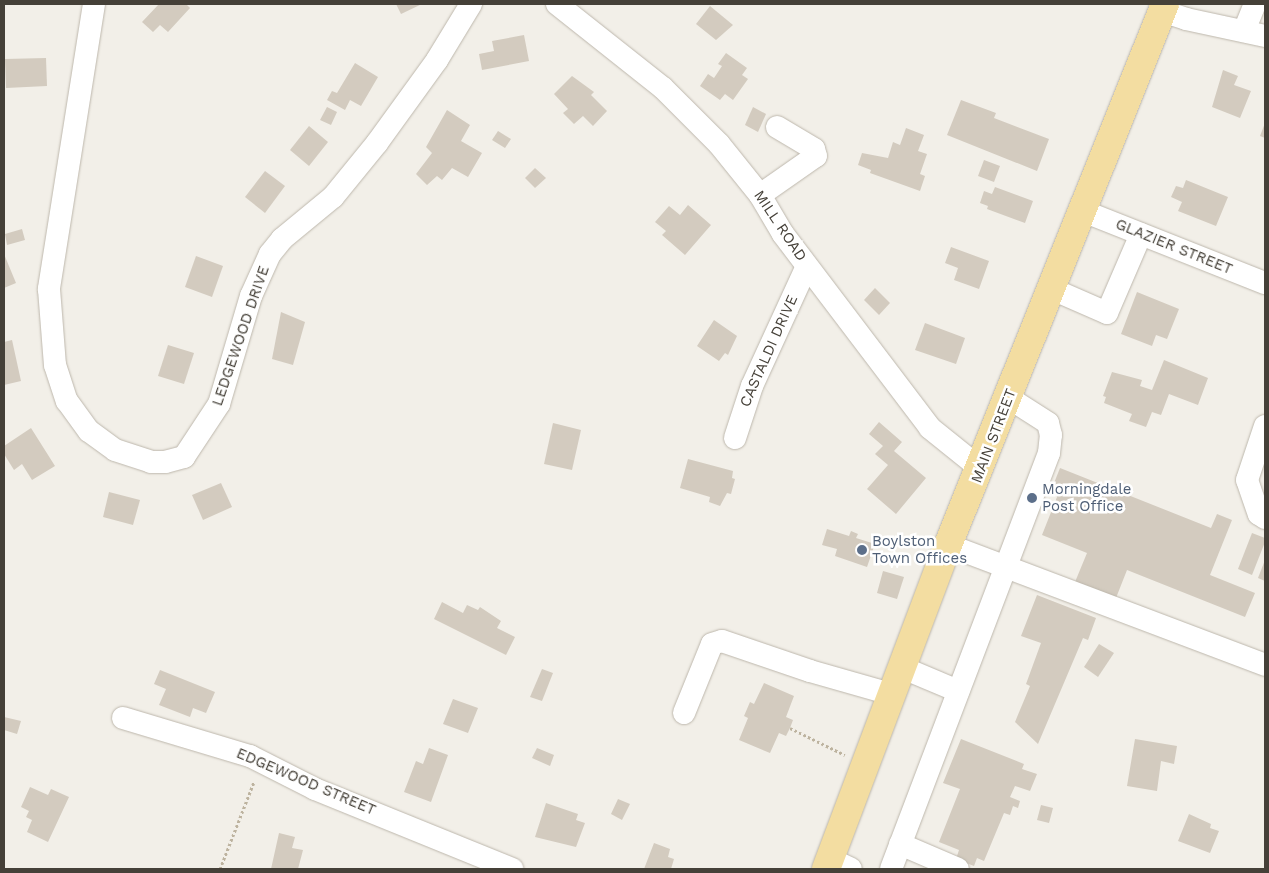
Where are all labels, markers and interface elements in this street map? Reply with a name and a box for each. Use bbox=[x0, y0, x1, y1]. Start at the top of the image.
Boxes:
street label: MILL ROAD bbox=[750, 187, 810, 265]
street label: GLAZIER STREET bbox=[1113, 215, 1235, 279]
street label: LEDGEWOOD DRIVE bbox=[209, 264, 273, 408]
street label: CASTALDI DRIVE bbox=[736, 292, 802, 410]
street label: MAIN STREET bbox=[968, 386, 1020, 486]
place label: Morningdale Post Office bbox=[1042, 480, 1131, 515]
marker: Morningdale Post Office bbox=[1026, 492, 1038, 504]
place label: Boylston Town Offices bbox=[872, 532, 967, 567]
marker: Boylston Town Offices bbox=[856, 544, 868, 556]
street label: EDGEWOOD STREET bbox=[234, 744, 378, 820]

